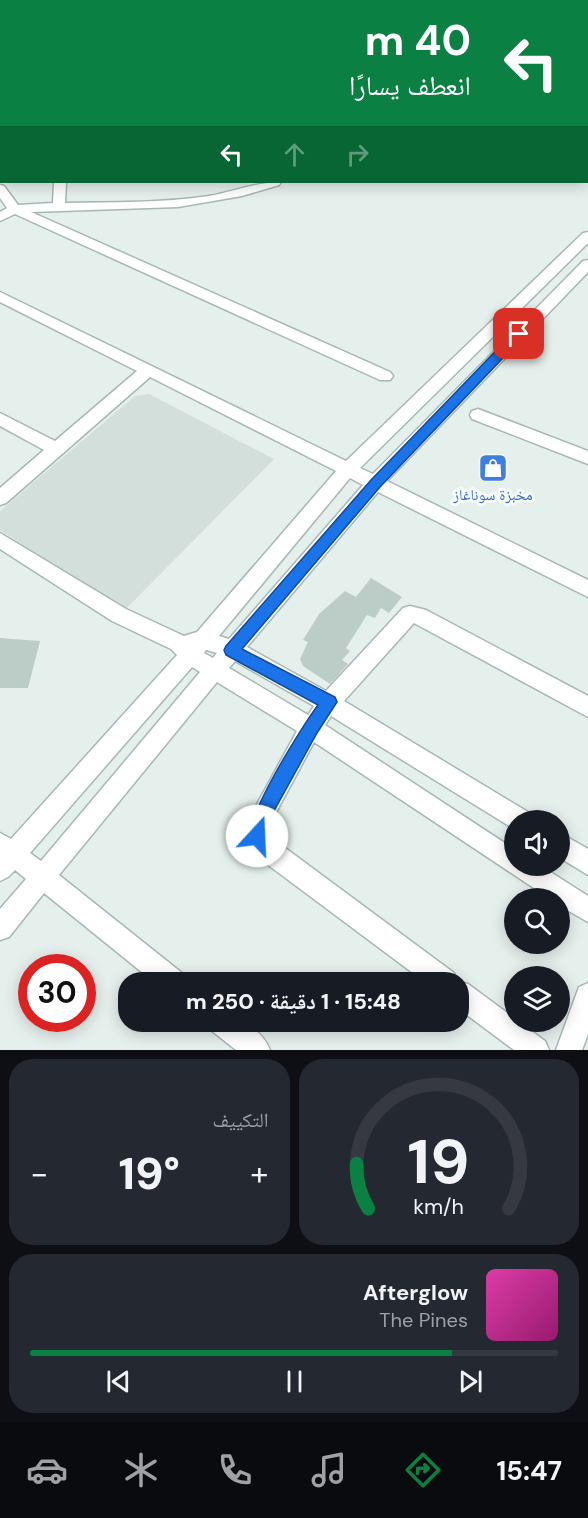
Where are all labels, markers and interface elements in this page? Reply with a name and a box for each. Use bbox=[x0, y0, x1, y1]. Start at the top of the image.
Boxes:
text: 40 m bbox=[365, 13, 471, 68]
icon: left bbox=[492, 24, 570, 102]
text: انعطف يسارًا bbox=[349, 68, 471, 103]
icon: left bbox=[215, 138, 248, 171]
icon: ahead bbox=[278, 138, 311, 171]
icon: right bbox=[341, 138, 374, 171]
pin bbox=[493, 308, 544, 359]
icon: arrive bbox=[502, 317, 535, 350]
shop icon: مخبزة سوناغاز bbox=[477, 452, 509, 484]
place label: مخبزة سوناغاز bbox=[452, 485, 533, 505]
position arrow bbox=[225, 804, 289, 868]
map controls bbox=[504, 810, 570, 1032]
button: sound bbox=[504, 810, 570, 876]
button: search bbox=[504, 888, 570, 954]
speed limit sign: 30 bbox=[18, 954, 96, 1032]
button: layers bbox=[504, 966, 570, 1032]
text: 15:48 · 1 دقيقة · 250 m bbox=[186, 987, 401, 1016]
text: التكييف bbox=[212, 1107, 269, 1133]
text: 19 bbox=[408, 1121, 470, 1202]
text: 19° bbox=[118, 1144, 180, 1203]
text: − bbox=[30, 1152, 48, 1195]
text: + bbox=[250, 1152, 268, 1195]
text: km/h bbox=[413, 1193, 464, 1221]
text: Afterglow bbox=[363, 1278, 468, 1307]
text: The Pines bbox=[379, 1307, 468, 1333]
icon: previous bbox=[102, 1365, 135, 1398]
icon: pause bbox=[278, 1365, 311, 1398]
icon: next bbox=[454, 1365, 487, 1398]
icon: car bbox=[26, 1449, 68, 1491]
icon: climate bbox=[120, 1449, 162, 1491]
icon: phone bbox=[214, 1449, 256, 1491]
icon: music bbox=[308, 1449, 350, 1491]
icon: directions bbox=[402, 1449, 444, 1491]
text: 15:47 bbox=[496, 1453, 562, 1488]

